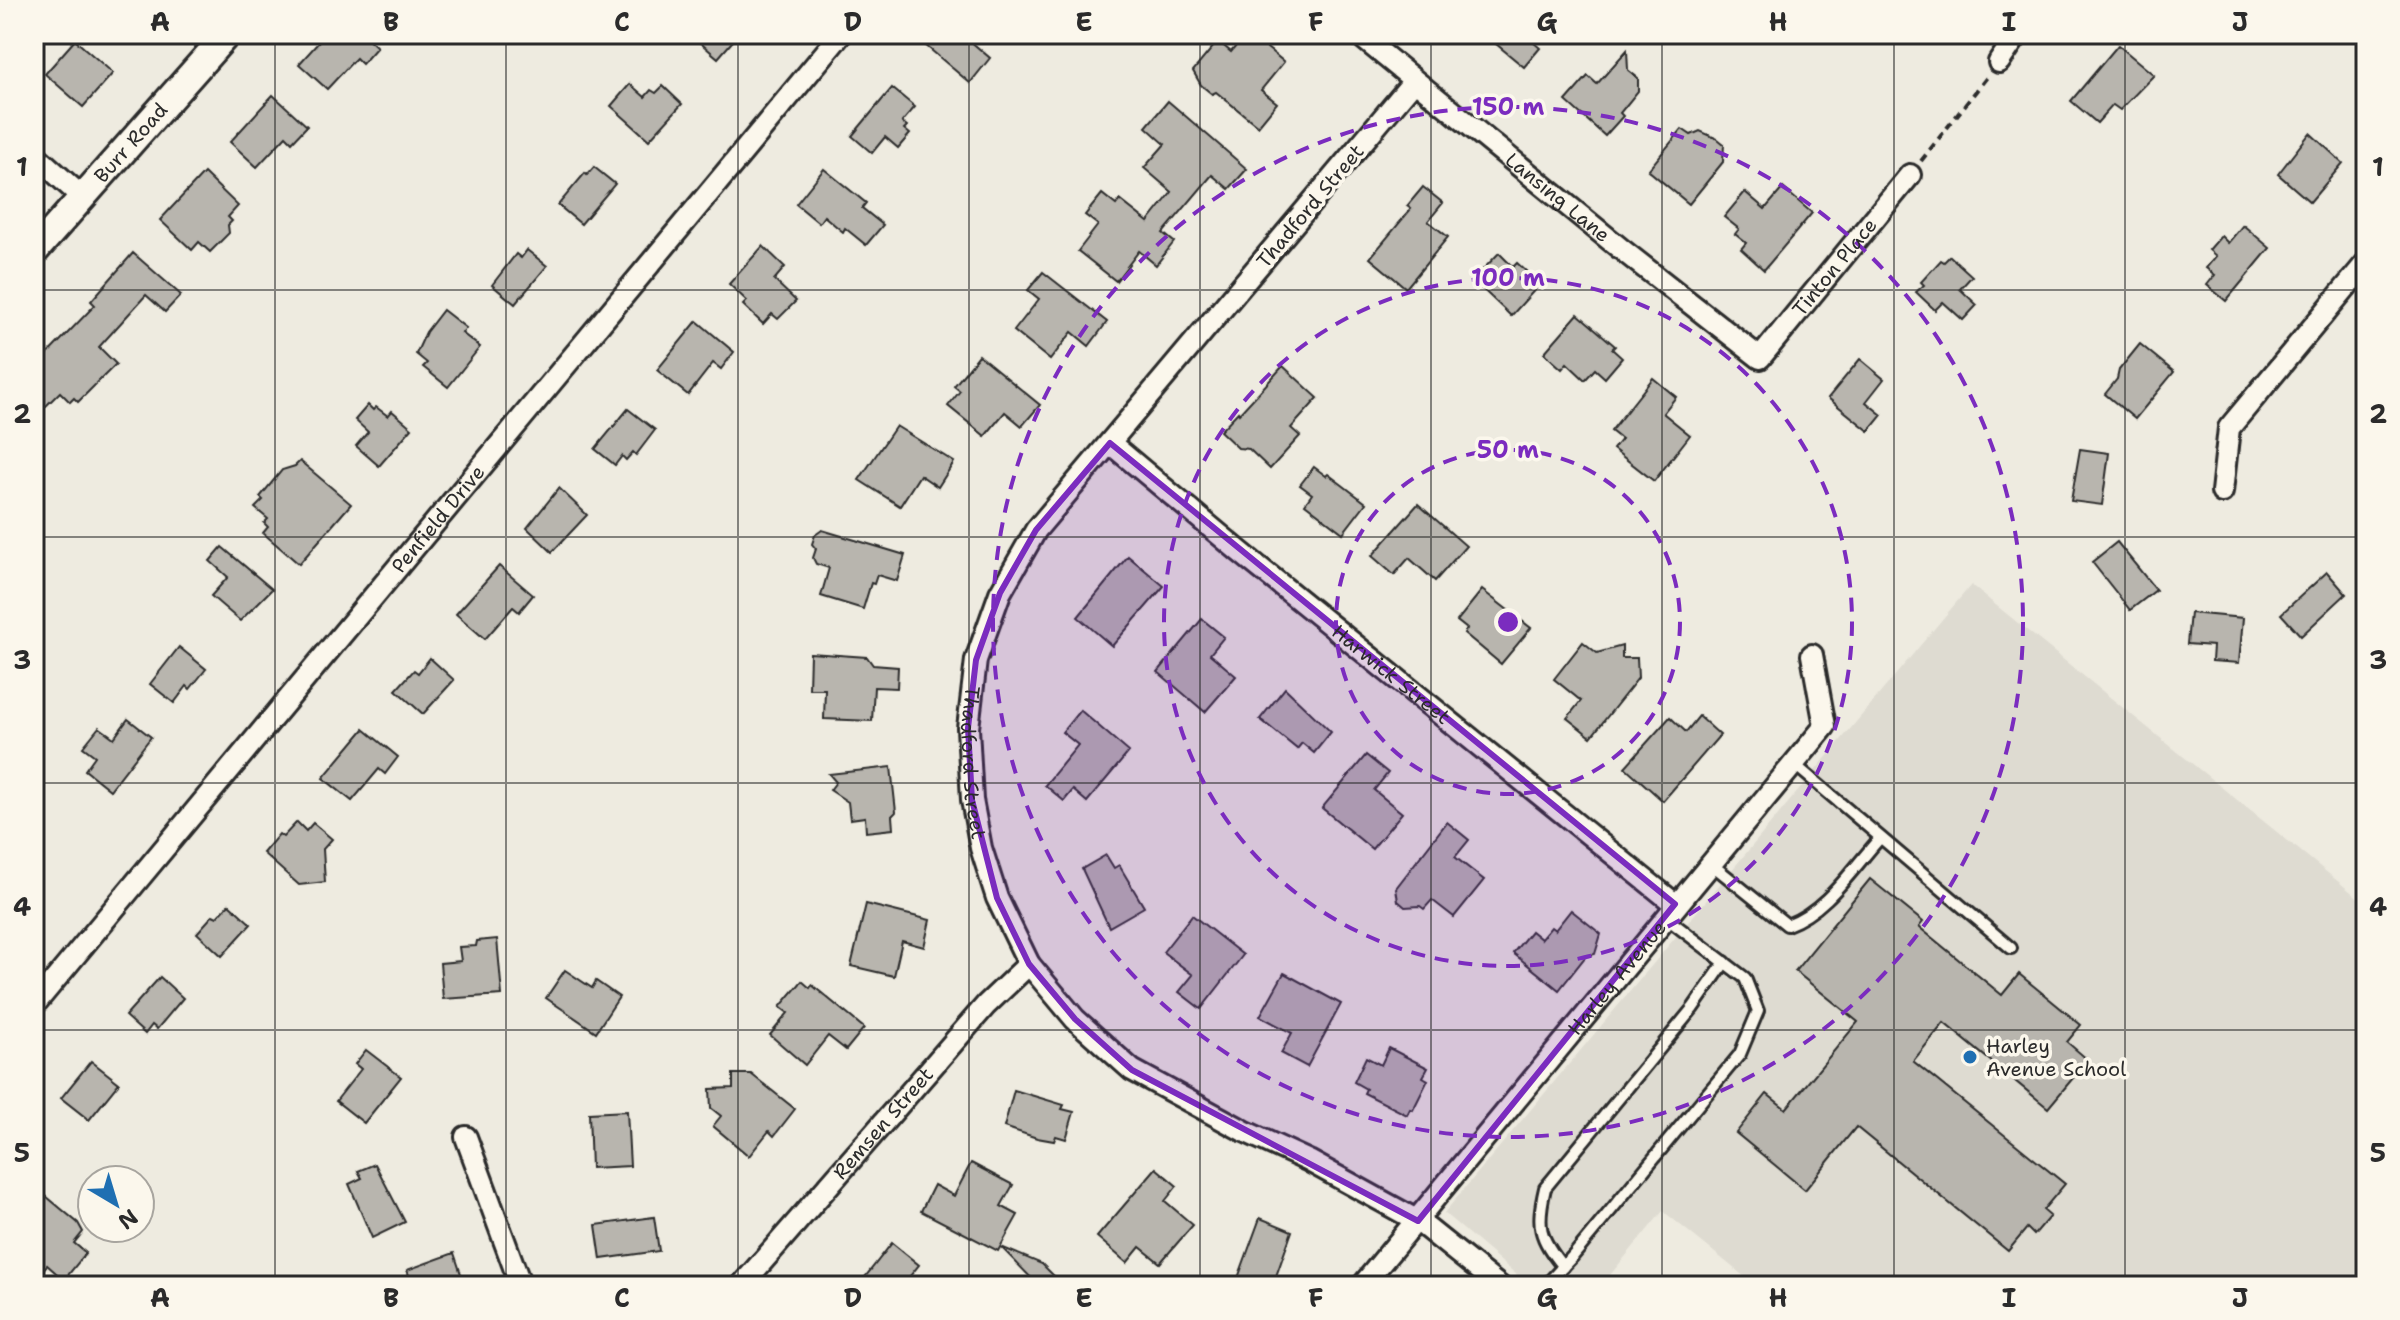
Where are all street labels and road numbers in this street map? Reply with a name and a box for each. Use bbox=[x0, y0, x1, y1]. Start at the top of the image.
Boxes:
street label: Burr Road bbox=[88, 97, 173, 188]
street label: Thadford Street bbox=[1251, 139, 1369, 273]
street label: Lansing Lane bbox=[1500, 147, 1616, 248]
street label: Tinton Place bbox=[1787, 212, 1883, 322]
street label: Penfield Drive bbox=[386, 460, 490, 578]
street label: Harwick Street bbox=[1326, 618, 1456, 730]
street label: Thadford Street bbox=[955, 685, 992, 842]
street label: Harley Avenue bbox=[1562, 915, 1672, 1040]
street label: Remsen Street bbox=[827, 1062, 939, 1185]

